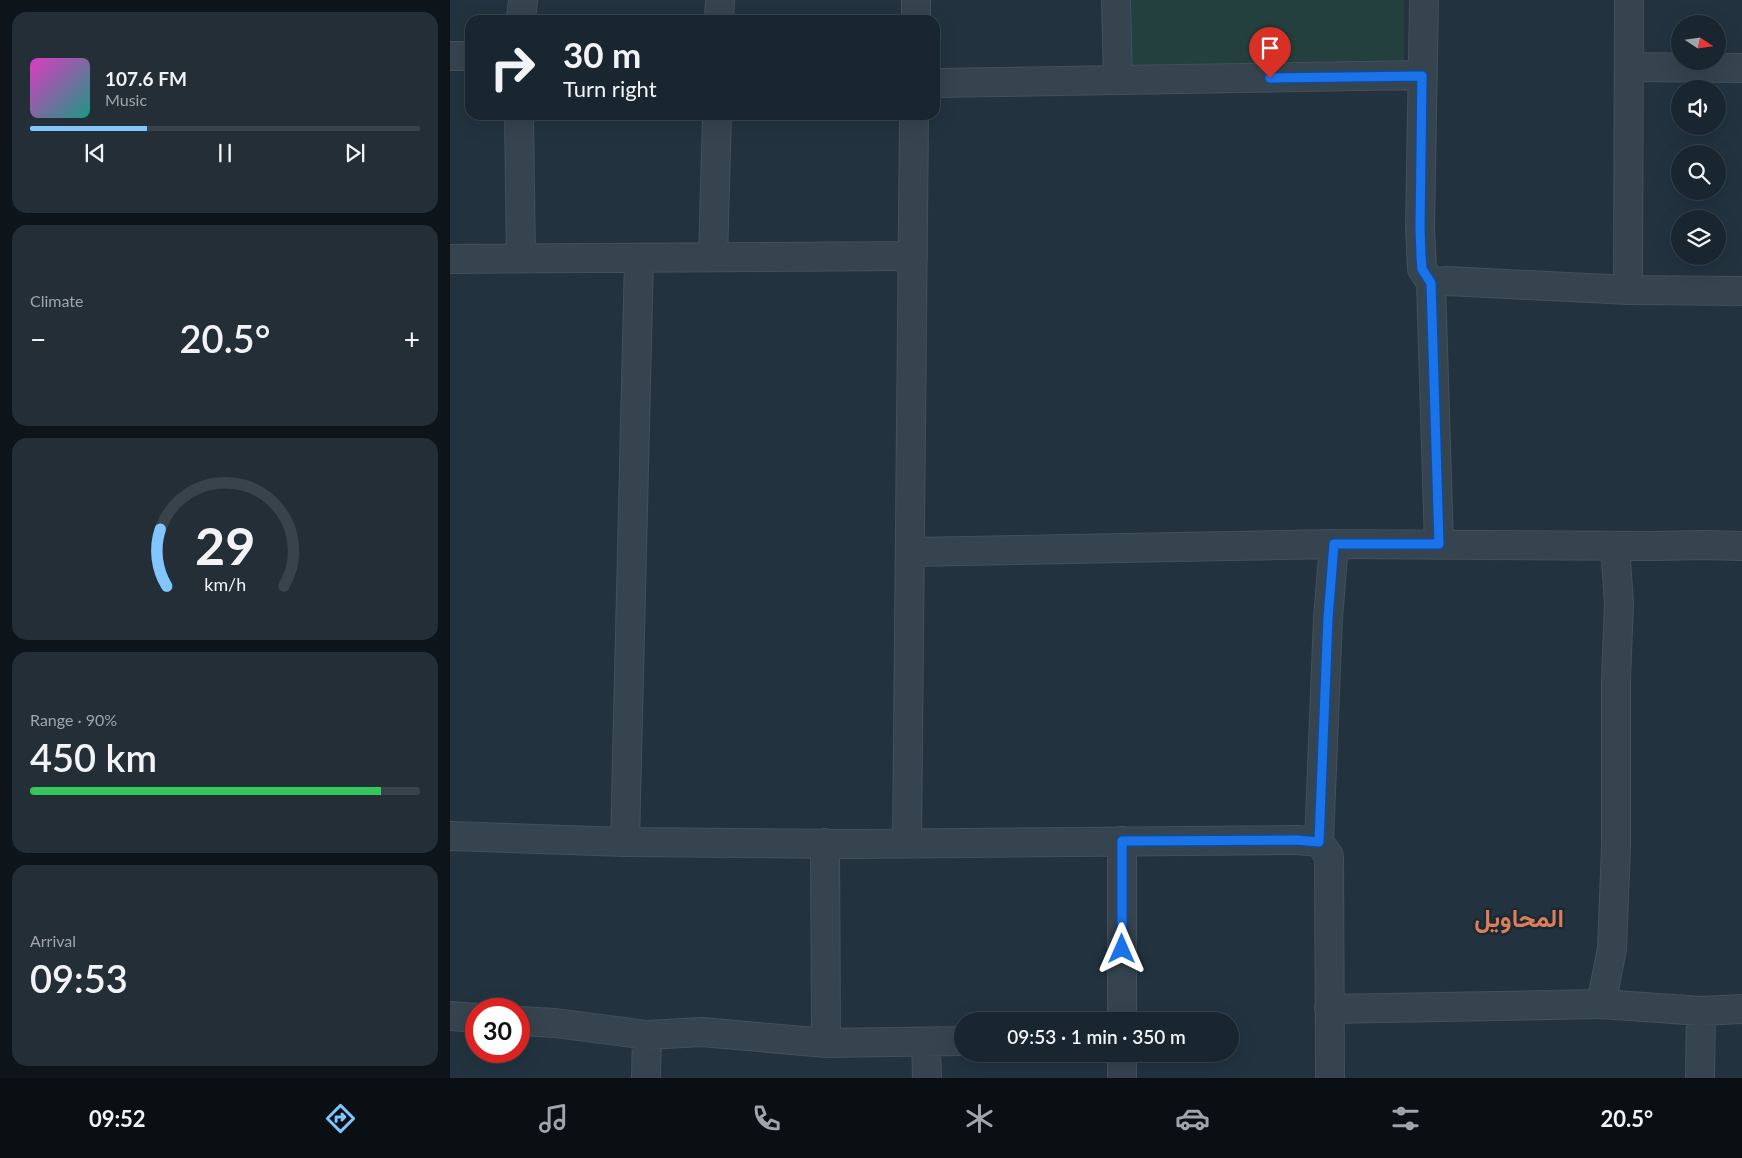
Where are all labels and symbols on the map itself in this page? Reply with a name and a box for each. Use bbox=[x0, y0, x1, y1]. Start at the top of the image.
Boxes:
north arrow bbox=[1671, 15, 1726, 70]
pin bbox=[1249, 27, 1291, 78]
district label: المحاويل bbox=[1474, 902, 1564, 934]
position arrow bbox=[1095, 922, 1147, 974]
speed limit sign: 30 bbox=[465, 998, 530, 1063]

